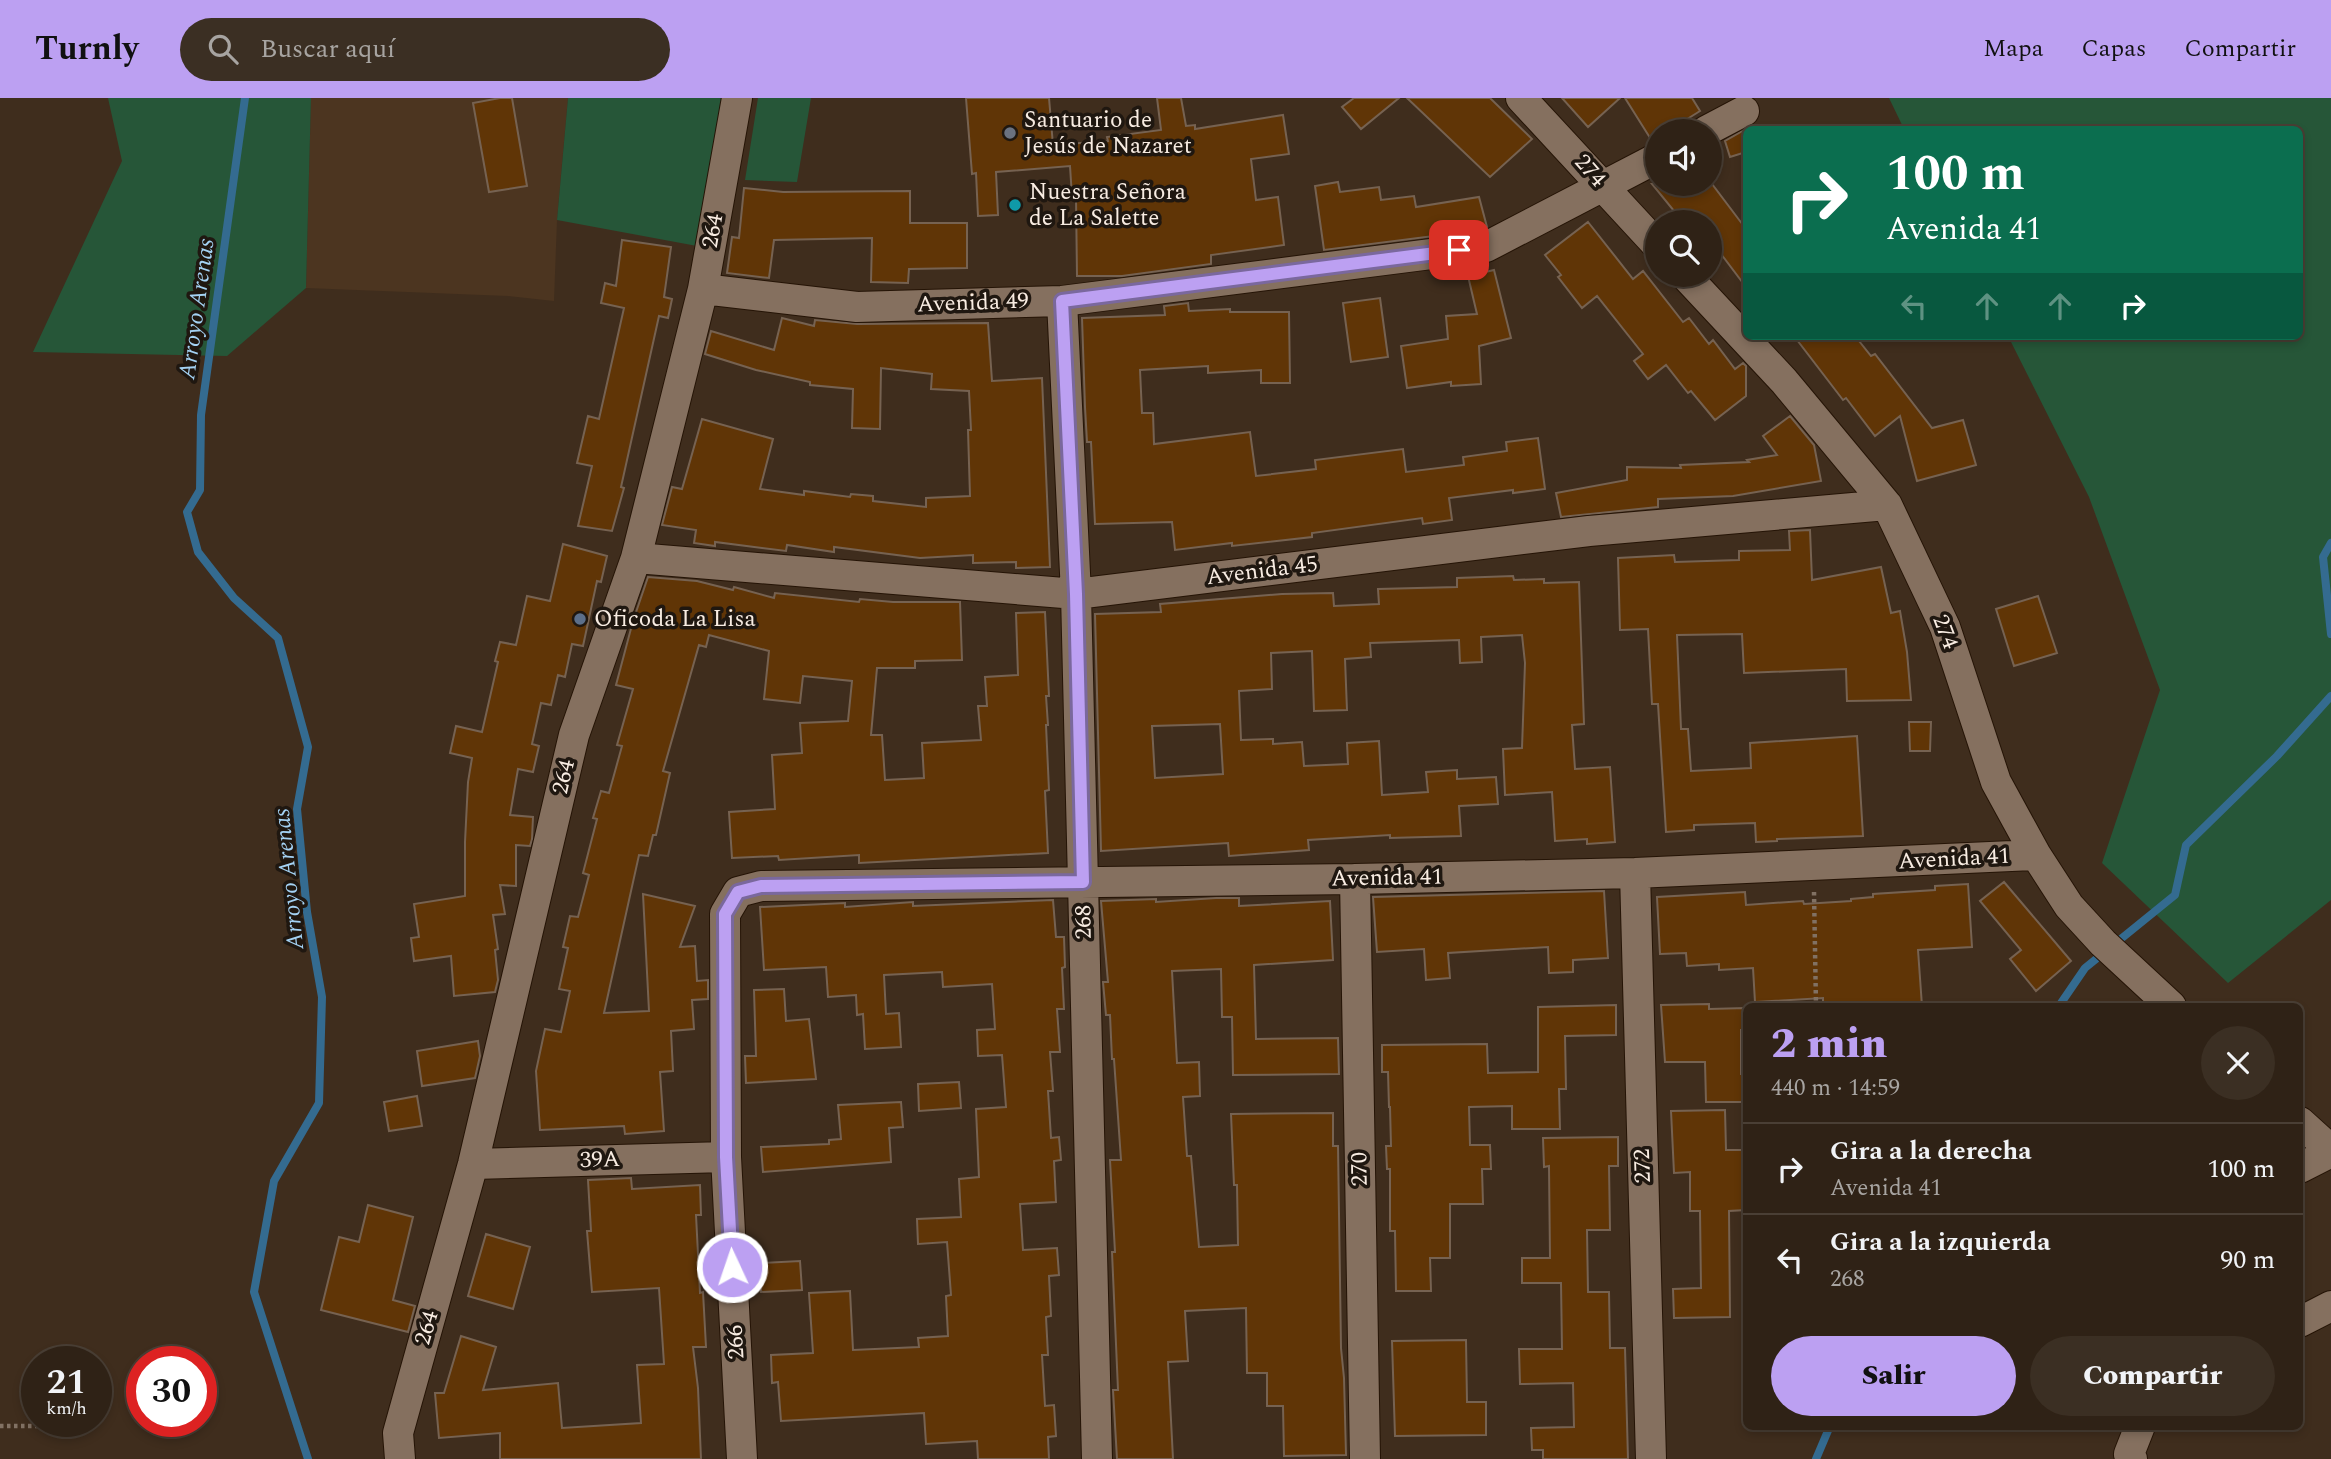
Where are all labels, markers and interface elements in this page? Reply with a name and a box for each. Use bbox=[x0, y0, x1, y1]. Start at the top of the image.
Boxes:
search box bbox=[180, 18, 670, 81]
text: Turnly bbox=[35, 24, 138, 74]
text: Buscar aquí bbox=[260, 29, 395, 69]
icon: search bbox=[204, 30, 242, 68]
text: Mapa bbox=[1983, 31, 2043, 67]
text: Capas bbox=[2081, 31, 2146, 67]
text: Compartir bbox=[2184, 31, 2296, 67]
place label: Santuario de Jesús de Nazaret bbox=[1024, 103, 1192, 164]
map controls bbox=[1645, 119, 1722, 287]
button: sound bbox=[1645, 119, 1722, 196]
marker: Santuario de Jesús de Nazaret bbox=[1002, 125, 1018, 141]
text: 100 m bbox=[1886, 137, 2025, 212]
street label: 274 bbox=[1565, 147, 1615, 196]
icon: right bbox=[1771, 154, 1862, 245]
place label: Nuestra Señora de La Salette bbox=[1029, 175, 1186, 236]
marker: Nuestra Señora de La Salette bbox=[1007, 197, 1023, 213]
text: Avenida 41 bbox=[1886, 205, 2042, 254]
street label: 264 bbox=[693, 210, 733, 251]
button: search bbox=[1645, 210, 1722, 287]
pin bbox=[1429, 220, 1489, 280]
icon: arrive bbox=[1440, 231, 1478, 269]
water label: Arroyo Arenas bbox=[169, 236, 225, 383]
street label: Avenida 49 bbox=[917, 284, 1029, 322]
icon: left bbox=[1895, 287, 1933, 325]
icon: ahead bbox=[1968, 287, 2006, 325]
icon: ahead bbox=[2041, 287, 2079, 325]
icon: right bbox=[2114, 287, 2152, 325]
street label: Avenida 45 bbox=[1204, 547, 1320, 595]
place label: Oficoda La Lisa bbox=[594, 602, 756, 637]
street label: 274 bbox=[1922, 610, 1968, 655]
marker: Oficoda La Lisa bbox=[572, 611, 588, 627]
street label: 264 bbox=[543, 756, 585, 798]
water label: Arroyo Arenas bbox=[264, 806, 314, 952]
street label: Avenida 41 bbox=[1897, 839, 2011, 879]
street label: Avenida 41 bbox=[1331, 860, 1443, 896]
street label: 268 bbox=[1066, 904, 1102, 940]
text: 2 min bbox=[1771, 1013, 1887, 1076]
button: close bbox=[2201, 1026, 2275, 1100]
text: 440 m · 14:59 bbox=[1771, 1071, 1900, 1106]
text: Gira a la derecha bbox=[1830, 1131, 2032, 1171]
street label: 39A bbox=[579, 1142, 621, 1178]
street label: 272 bbox=[1625, 1148, 1661, 1184]
text: 100 m bbox=[2207, 1149, 2275, 1189]
icon: right bbox=[1771, 1150, 1809, 1188]
street label: 270 bbox=[1342, 1151, 1378, 1187]
text: Avenida 41 bbox=[1830, 1171, 1942, 1206]
text: Gira a la izquierda bbox=[1830, 1222, 2051, 1262]
position arrow bbox=[695, 1230, 769, 1304]
text: 90 m bbox=[2220, 1240, 2275, 1280]
icon: left bbox=[1771, 1241, 1809, 1279]
text: 268 bbox=[1830, 1262, 1865, 1297]
street label: 264 bbox=[405, 1306, 449, 1349]
street label: 266 bbox=[718, 1324, 754, 1360]
button: Salir bbox=[1771, 1336, 2016, 1416]
button: Compartir bbox=[2030, 1336, 2275, 1416]
speed limit sign: 30 bbox=[126, 1346, 217, 1437]
text: 21 bbox=[47, 1356, 86, 1409]
text: km/h bbox=[46, 1395, 87, 1422]

